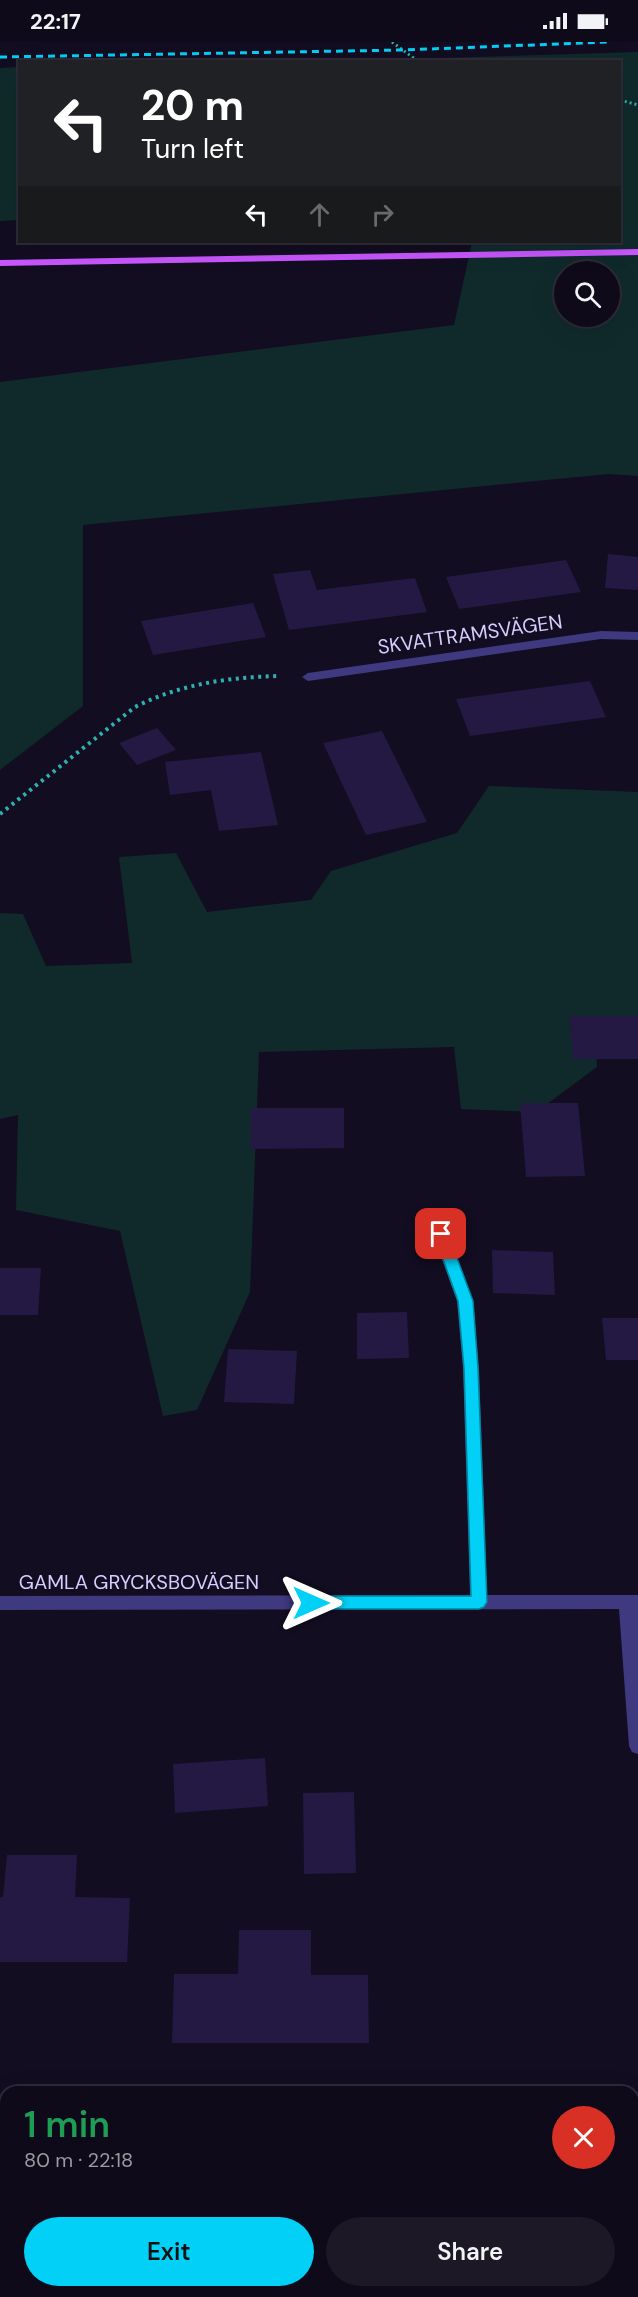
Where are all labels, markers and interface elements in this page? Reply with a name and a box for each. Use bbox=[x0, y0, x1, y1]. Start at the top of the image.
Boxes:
text: 22:17 bbox=[30, 7, 81, 36]
text: 20 m bbox=[141, 78, 244, 133]
icon: left bbox=[42, 84, 120, 162]
text: Turn left bbox=[141, 131, 244, 166]
icon: left bbox=[240, 198, 273, 231]
icon: ahead bbox=[303, 198, 336, 231]
icon: right bbox=[366, 198, 399, 231]
map controls bbox=[554, 261, 620, 327]
button: search bbox=[554, 261, 620, 327]
street label: SKVATTRAMSVÄGEN bbox=[376, 608, 564, 660]
pin bbox=[415, 1208, 466, 1259]
icon: arrive bbox=[424, 1217, 457, 1250]
street label: GAMLA GRYCKSBOVÄGEN bbox=[19, 1569, 259, 1595]
position arrow bbox=[279, 1571, 343, 1635]
text: 1 min bbox=[24, 2101, 110, 2148]
button: close bbox=[552, 2106, 615, 2169]
text: 80 m · 22:18 bbox=[24, 2147, 133, 2173]
button: Exit bbox=[24, 2217, 314, 2286]
button: Share bbox=[326, 2217, 615, 2286]

